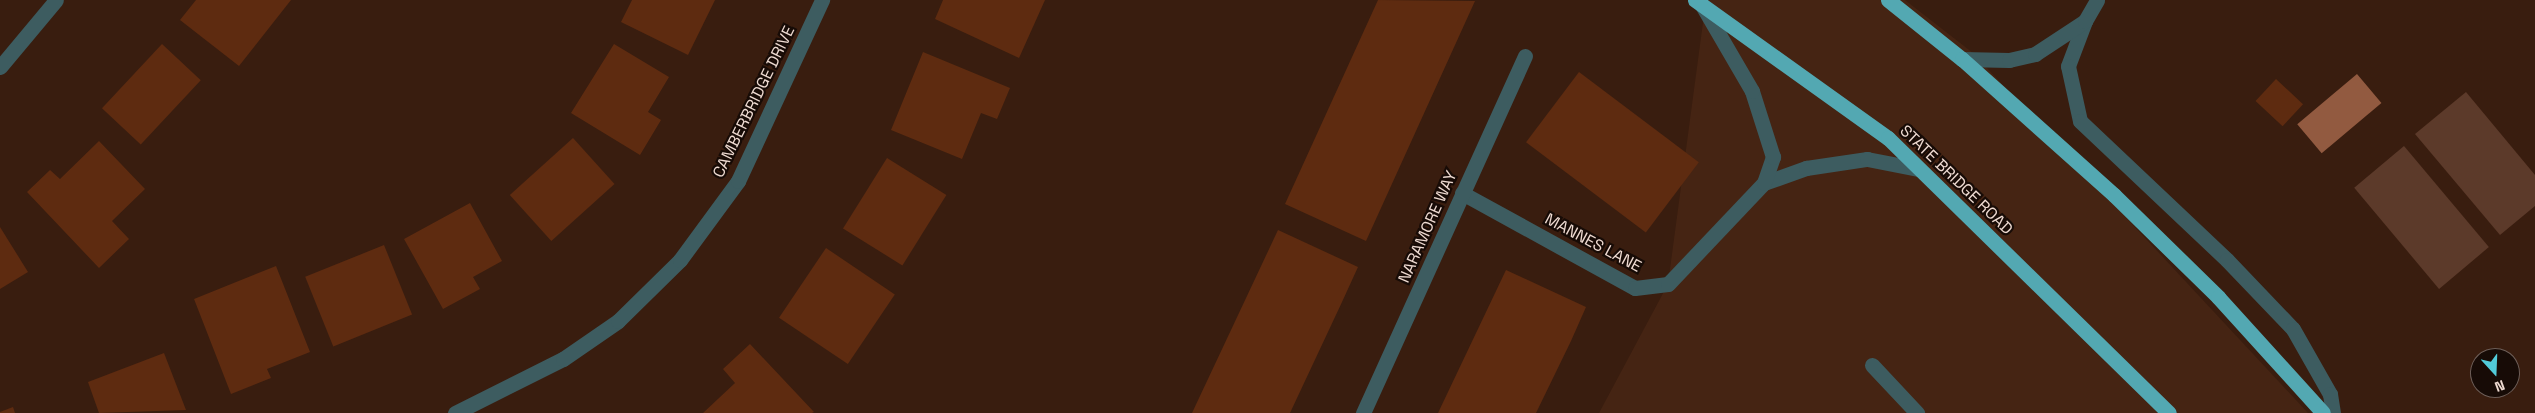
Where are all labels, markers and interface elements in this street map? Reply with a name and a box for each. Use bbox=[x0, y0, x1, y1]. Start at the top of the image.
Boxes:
street label: CAMBERBRIDGE DRIVE bbox=[709, 23, 799, 181]
street label: STATE BRIDGE ROAD bbox=[1896, 121, 2016, 239]
street label: NARAMORE WAY bbox=[1395, 168, 1461, 286]
street label: MANNES LANE bbox=[1541, 210, 1645, 276]
north arrow bbox=[2470, 348, 2520, 398]
text: N bbox=[2492, 376, 2507, 396]

